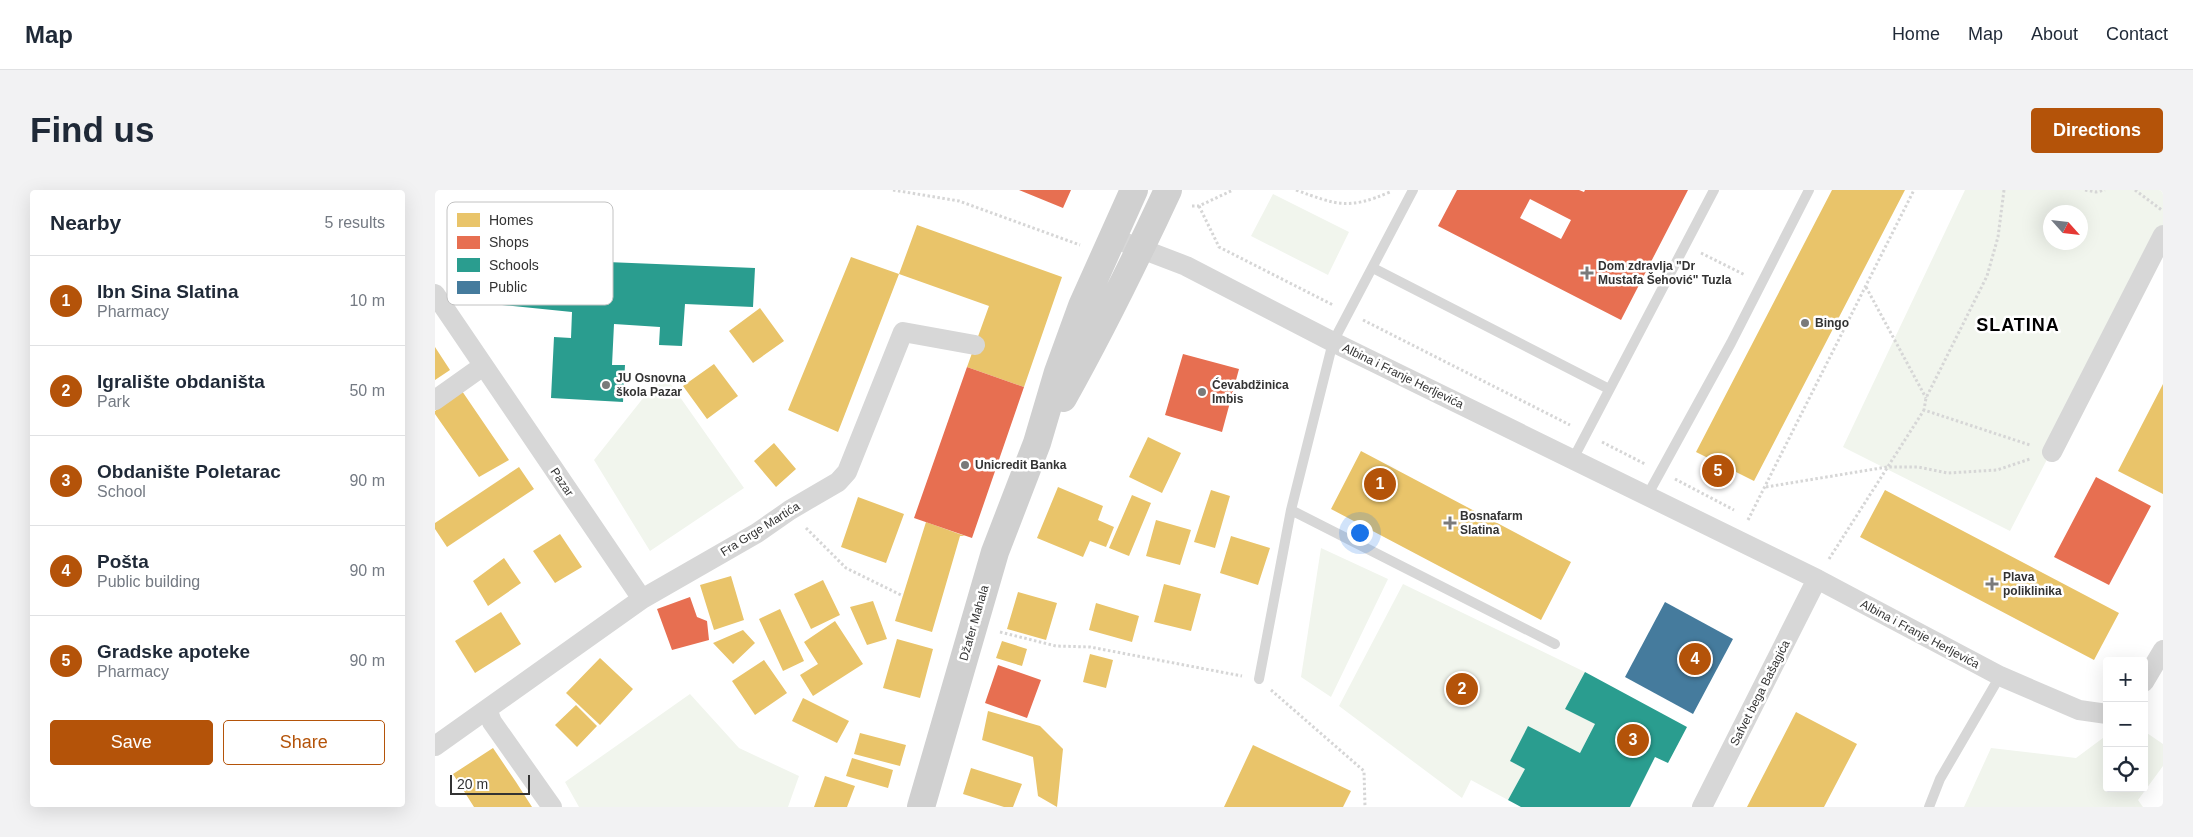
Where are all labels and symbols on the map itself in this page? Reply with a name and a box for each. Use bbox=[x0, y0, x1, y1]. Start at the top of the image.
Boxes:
legend bbox=[447, 202, 613, 305]
north arrow bbox=[2043, 205, 2088, 250]
text: Homes bbox=[489, 212, 533, 228]
text: Shops bbox=[489, 234, 529, 250]
text: Schools bbox=[489, 257, 539, 273]
place label: Dom zdravlja "Dr Mustafa Šehović" Tuzla bbox=[1598, 259, 1732, 287]
marker: Dom zdravlja "Dr Mustafa Šehović" Tuzla bbox=[1580, 266, 1594, 280]
text: Public bbox=[489, 279, 527, 295]
district label: SLATINA bbox=[1976, 315, 2060, 335]
place label: Bingo bbox=[1815, 316, 1849, 330]
marker: Bingo bbox=[1799, 317, 1811, 329]
street label: Albina i Franje Herljevića bbox=[1340, 341, 1466, 412]
place label: JU Osnovna škola Pazar bbox=[616, 371, 686, 399]
place label: Ćevabdžinica Imbis bbox=[1212, 377, 1289, 406]
marker: JU Osnovna škola Pazar bbox=[600, 379, 612, 391]
marker: Ćevabdžinica Imbis bbox=[1196, 386, 1208, 398]
pin: 5 bbox=[1702, 452, 1734, 490]
place label: Unicredit Banka bbox=[975, 458, 1067, 472]
marker: Unicredit Banka bbox=[959, 459, 971, 471]
street label: Pazar bbox=[547, 465, 577, 499]
pin: 1 bbox=[1364, 465, 1396, 503]
street label: Fra Grge Martića bbox=[718, 499, 802, 559]
place label: Bosnafarm Slatina bbox=[1460, 509, 1523, 537]
marker: Bosnafarm Slatina bbox=[1444, 517, 1456, 529]
your location bbox=[1347, 520, 1373, 546]
place label: Plava poliklinika bbox=[2003, 570, 2062, 598]
marker: Plava poliklinika bbox=[1985, 577, 1999, 591]
street label: Džafer Mahala bbox=[957, 583, 992, 662]
street label: Albina i Franje Herljevića bbox=[1858, 597, 1982, 671]
street label: Safvet bega Bašagića bbox=[1727, 638, 1793, 748]
pin: 4 bbox=[1679, 640, 1711, 678]
pin: 2 bbox=[1446, 670, 1478, 708]
pin: 3 bbox=[1617, 721, 1649, 759]
scale bar bbox=[450, 772, 530, 795]

